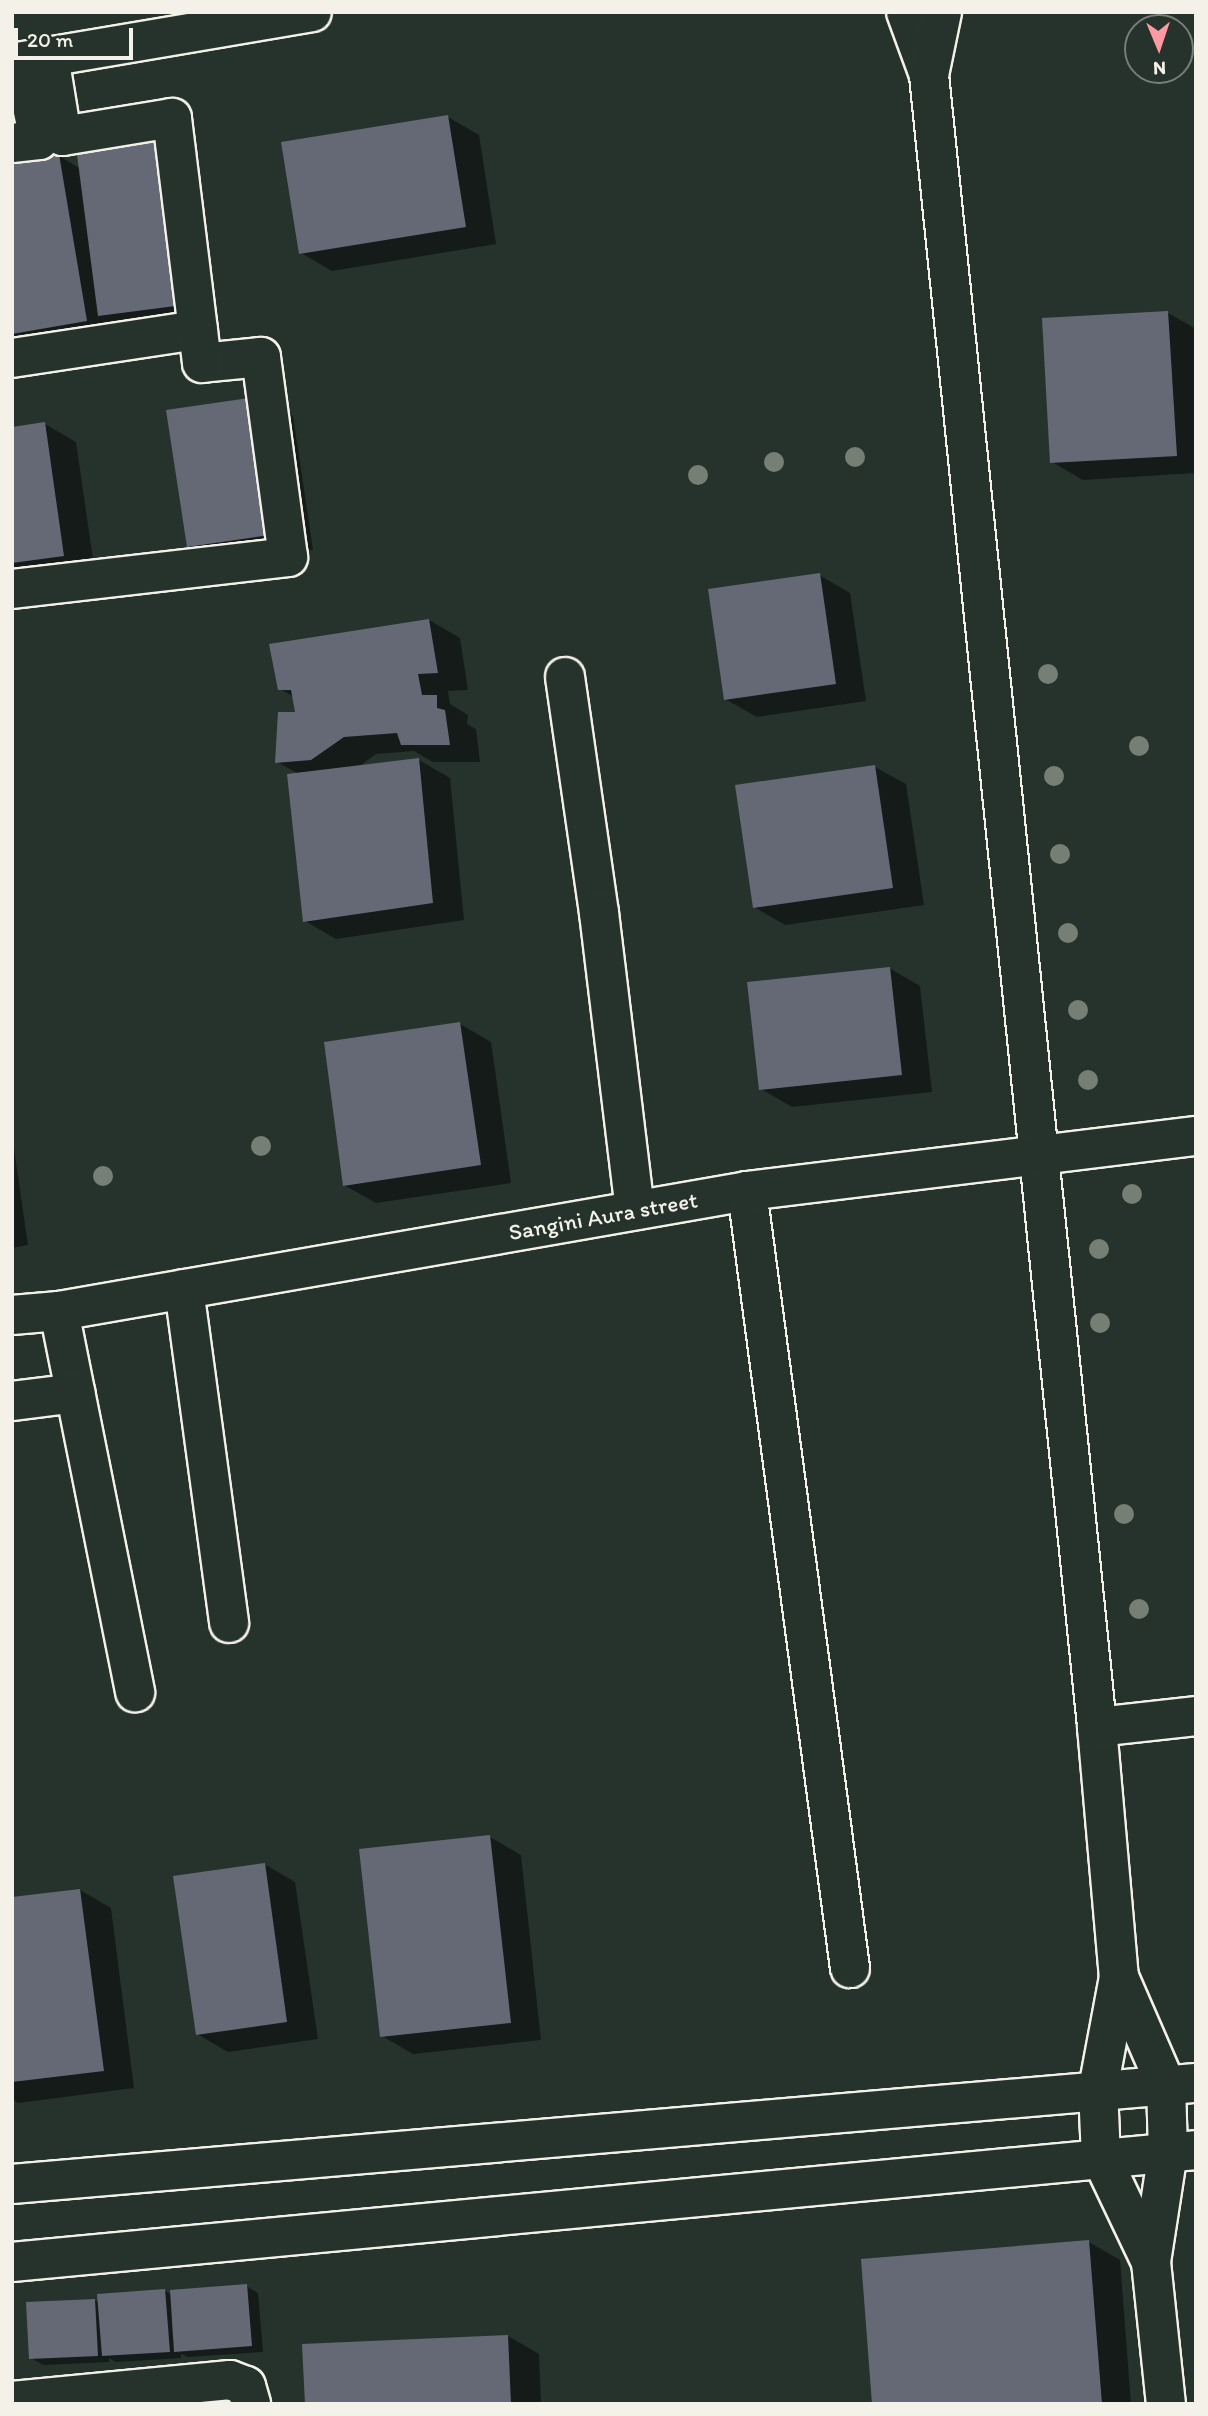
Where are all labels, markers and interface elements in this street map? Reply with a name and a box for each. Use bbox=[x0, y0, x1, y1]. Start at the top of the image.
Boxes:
scale bar bbox=[18, 14, 136, 58]
north arrow bbox=[1124, 14, 1194, 84]
text: 20 m bbox=[27, 27, 73, 52]
text: N bbox=[1153, 57, 1166, 80]
street label: Sangini Aura street bbox=[507, 1186, 699, 1246]

